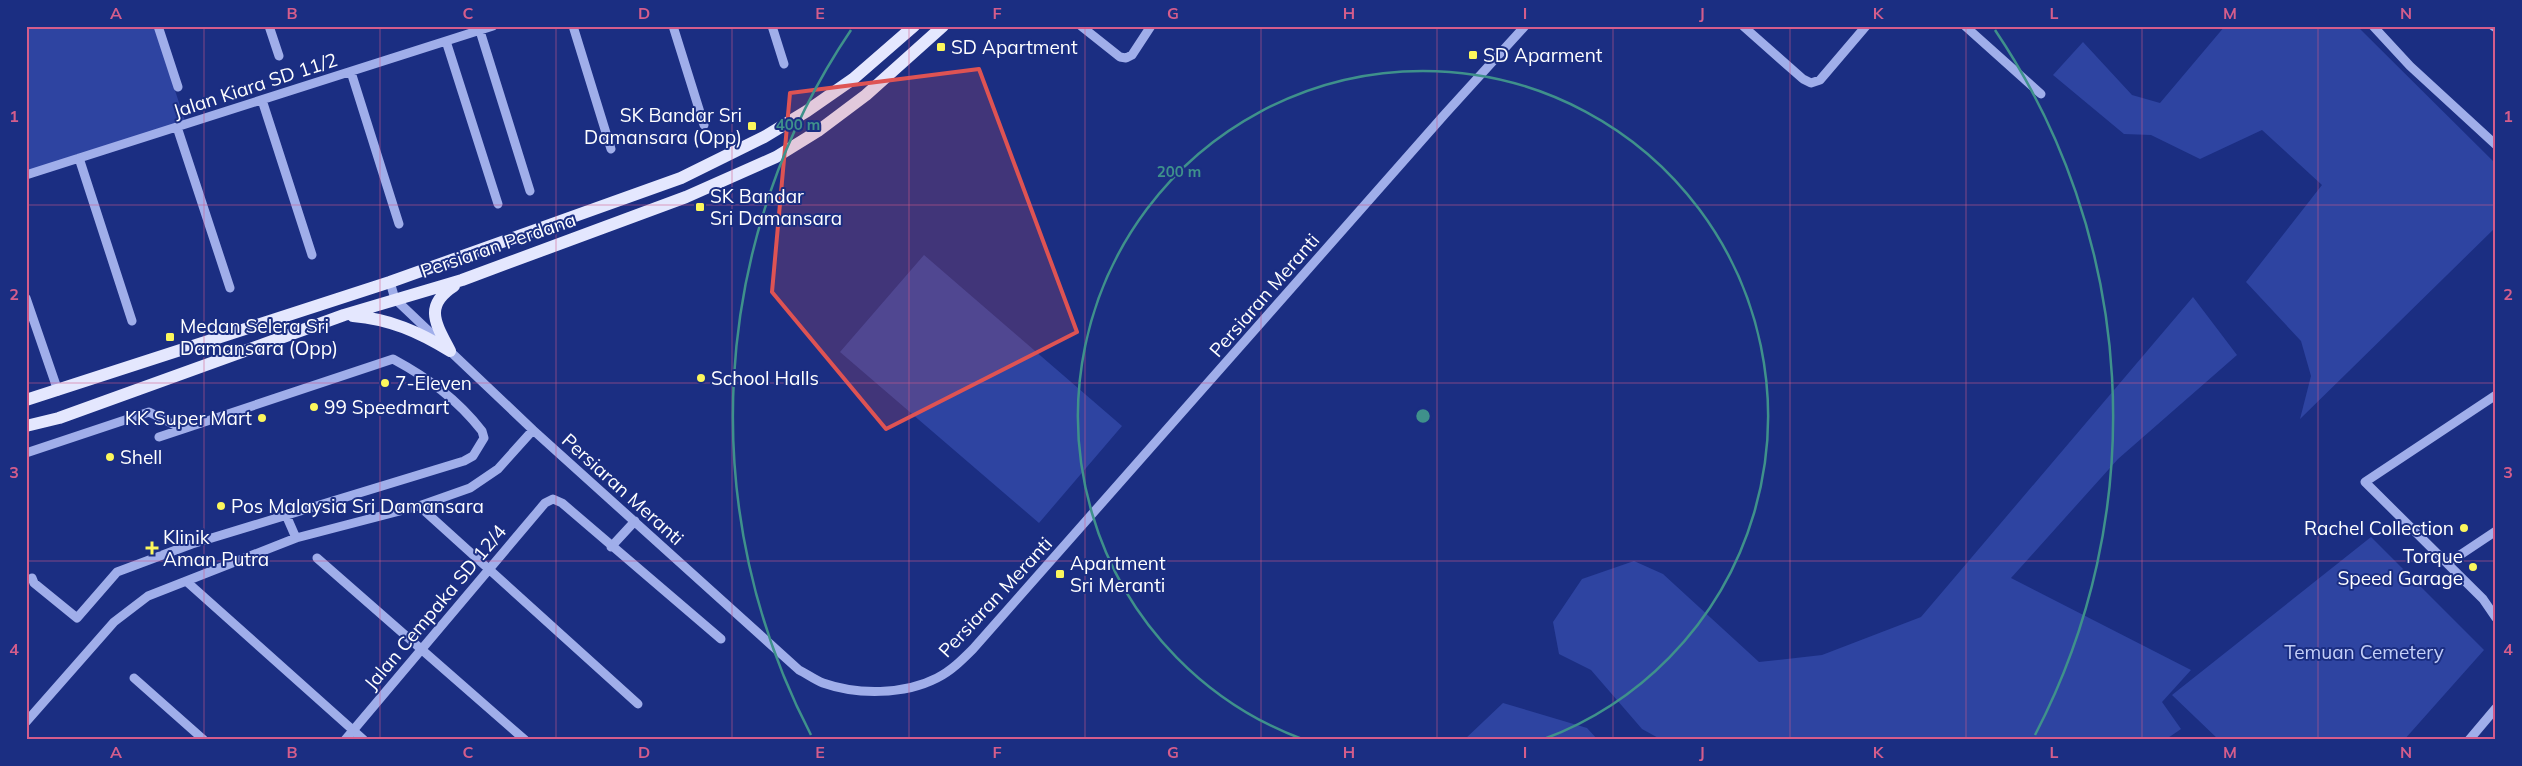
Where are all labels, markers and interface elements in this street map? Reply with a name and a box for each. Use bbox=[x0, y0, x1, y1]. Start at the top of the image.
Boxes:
text: A bbox=[110, 3, 122, 23]
text: B bbox=[286, 3, 298, 23]
text: C bbox=[463, 3, 474, 23]
text: D bbox=[638, 3, 650, 23]
text: E bbox=[815, 3, 825, 23]
text: F bbox=[992, 3, 1002, 23]
text: G bbox=[1167, 3, 1179, 23]
text: H bbox=[1343, 3, 1355, 23]
text: I bbox=[1523, 3, 1527, 23]
text: J bbox=[1699, 3, 1705, 23]
text: K bbox=[1873, 3, 1885, 23]
text: L bbox=[2050, 3, 2059, 23]
text: M bbox=[2223, 3, 2237, 23]
text: N bbox=[2400, 3, 2412, 23]
place label: SD Apartment bbox=[951, 35, 1078, 59]
marker: SD Apartment bbox=[935, 41, 947, 53]
place label: SD Aparment bbox=[1483, 43, 1603, 67]
street label: Jalan Kiara SD 11/2 bbox=[170, 47, 340, 123]
marker: SD Aparment bbox=[1467, 49, 1479, 61]
place label: SK Bandar Sri Damansara (Opp) bbox=[584, 103, 742, 149]
text: 1 bbox=[9, 106, 19, 126]
text: 1 bbox=[2503, 106, 2513, 126]
text: 400 m bbox=[776, 115, 820, 134]
marker: SK Bandar Sri Damansara (Opp) bbox=[746, 120, 758, 132]
text: 200 m bbox=[1157, 162, 1201, 181]
place label: SK Bandar Sri Damansara bbox=[710, 184, 842, 230]
marker: SK Bandar Sri Damansara bbox=[694, 201, 706, 213]
street label: Persiaran Perdana bbox=[417, 207, 579, 283]
street label: Persiaran Meranti bbox=[1204, 228, 1324, 362]
text: 2 bbox=[9, 284, 19, 304]
text: 2 bbox=[2503, 284, 2513, 304]
place label: Medan Selera Sri Damansara (Opp) bbox=[180, 314, 338, 360]
marker: Medan Selera Sri Damansara (Opp) bbox=[164, 331, 176, 343]
place label: School Halls bbox=[711, 366, 819, 390]
place label: 7-Eleven bbox=[395, 371, 472, 395]
marker: School Halls bbox=[695, 372, 707, 384]
marker: 7-Eleven bbox=[379, 377, 391, 389]
place label: 99 Speedmart bbox=[324, 395, 450, 419]
marker: 99 Speedmart bbox=[308, 401, 320, 413]
place label: KK Super Mart bbox=[125, 406, 252, 430]
centre of rings bbox=[1414, 407, 1432, 425]
marker: KK Super Mart bbox=[256, 412, 268, 424]
street label: Persiaran Meranti bbox=[557, 428, 689, 550]
place label: Shell bbox=[120, 445, 162, 469]
marker: Shell bbox=[104, 451, 116, 463]
text: 3 bbox=[9, 462, 19, 482]
text: 3 bbox=[2503, 462, 2513, 482]
place label: Pos Malaysia Sri Damansara bbox=[231, 494, 484, 518]
marker: Pos Malaysia Sri Damansara bbox=[215, 500, 227, 512]
place label: Rachel Collection bbox=[2304, 516, 2454, 540]
street label: Jalan Cempaka SD 12/4 bbox=[359, 519, 511, 695]
marker: Rachel Collection bbox=[2458, 522, 2470, 534]
place label: Klinik Aman Putra bbox=[163, 525, 269, 571]
street label: Persiaran Meranti bbox=[933, 532, 1057, 662]
marker: Klinik Aman Putra bbox=[145, 541, 159, 555]
place label: Torque Speed Garage bbox=[2337, 544, 2463, 590]
place label: Apartment Sri Meranti bbox=[1070, 551, 1166, 597]
marker: Torque Speed Garage bbox=[2467, 561, 2479, 573]
marker: Apartment Sri Meranti bbox=[1054, 568, 1066, 580]
text: 4 bbox=[9, 639, 19, 659]
text: 4 bbox=[2503, 639, 2513, 659]
park label: Temuan Cemetery bbox=[2284, 640, 2444, 664]
text: A bbox=[110, 742, 122, 762]
text: B bbox=[286, 742, 298, 762]
text: C bbox=[463, 742, 474, 762]
text: D bbox=[638, 742, 650, 762]
text: E bbox=[815, 742, 825, 762]
text: F bbox=[992, 742, 1002, 762]
text: G bbox=[1167, 742, 1179, 762]
text: H bbox=[1343, 742, 1355, 762]
text: I bbox=[1523, 742, 1527, 762]
text: J bbox=[1699, 742, 1705, 762]
text: K bbox=[1873, 742, 1885, 762]
text: L bbox=[2050, 742, 2059, 762]
text: M bbox=[2223, 742, 2237, 762]
text: N bbox=[2400, 742, 2412, 762]

